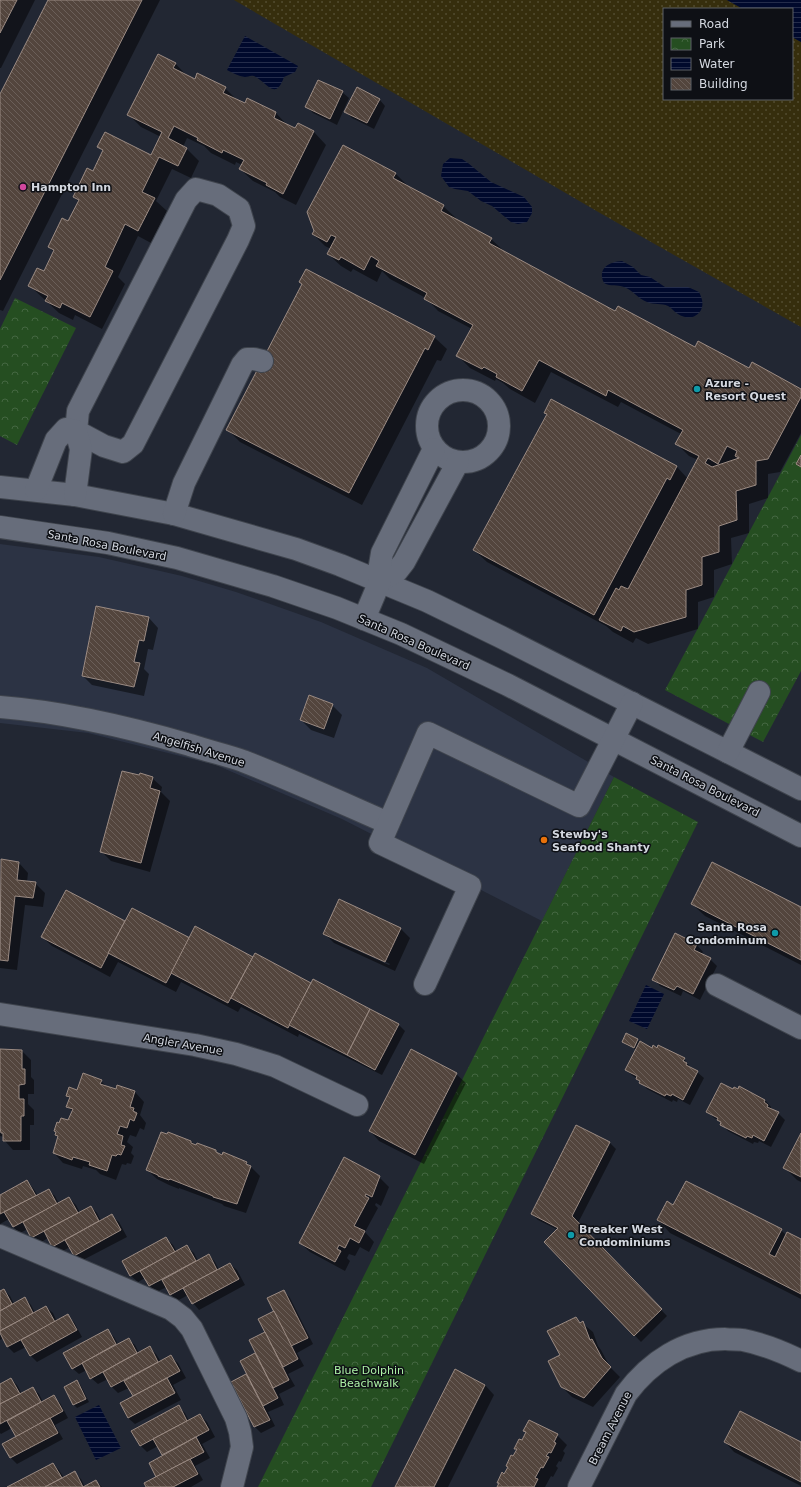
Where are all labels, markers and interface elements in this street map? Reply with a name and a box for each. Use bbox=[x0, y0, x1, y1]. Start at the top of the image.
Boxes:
legend bbox=[663, 8, 793, 100]
text: Road bbox=[699, 17, 729, 31]
text: Park bbox=[699, 37, 725, 51]
text: Water bbox=[699, 57, 735, 71]
text: Building bbox=[699, 77, 748, 91]
place label: Hampton Inn bbox=[31, 181, 111, 194]
marker: Hampton Inn bbox=[18, 182, 28, 192]
place label: Azure - Resort Quest bbox=[705, 377, 786, 403]
marker: Azure - Resort Quest bbox=[692, 384, 702, 394]
street label: Santa Rosa Boulevard bbox=[46, 528, 167, 563]
street label: Santa Rosa Boulevard bbox=[356, 612, 472, 673]
street label: Angelfish Avenue bbox=[151, 729, 247, 770]
street label: Santa Rosa Boulevard bbox=[648, 753, 762, 820]
place label: Stewby's Seafood Shanty bbox=[552, 828, 650, 854]
marker: Stewby's Seafood Shanty bbox=[539, 835, 549, 845]
place label: Santa Rosa Condominum bbox=[686, 921, 767, 947]
marker: Santa Rosa Condominum bbox=[770, 928, 780, 938]
street label: Angler Avenue bbox=[142, 1031, 224, 1058]
place label: Breaker West Condominiums bbox=[579, 1223, 671, 1249]
marker: Breaker West Condominiums bbox=[566, 1230, 576, 1240]
park label: Blue Dolphin Beachwalk bbox=[334, 1364, 404, 1390]
street label: Bream Avenue bbox=[586, 1389, 635, 1467]

